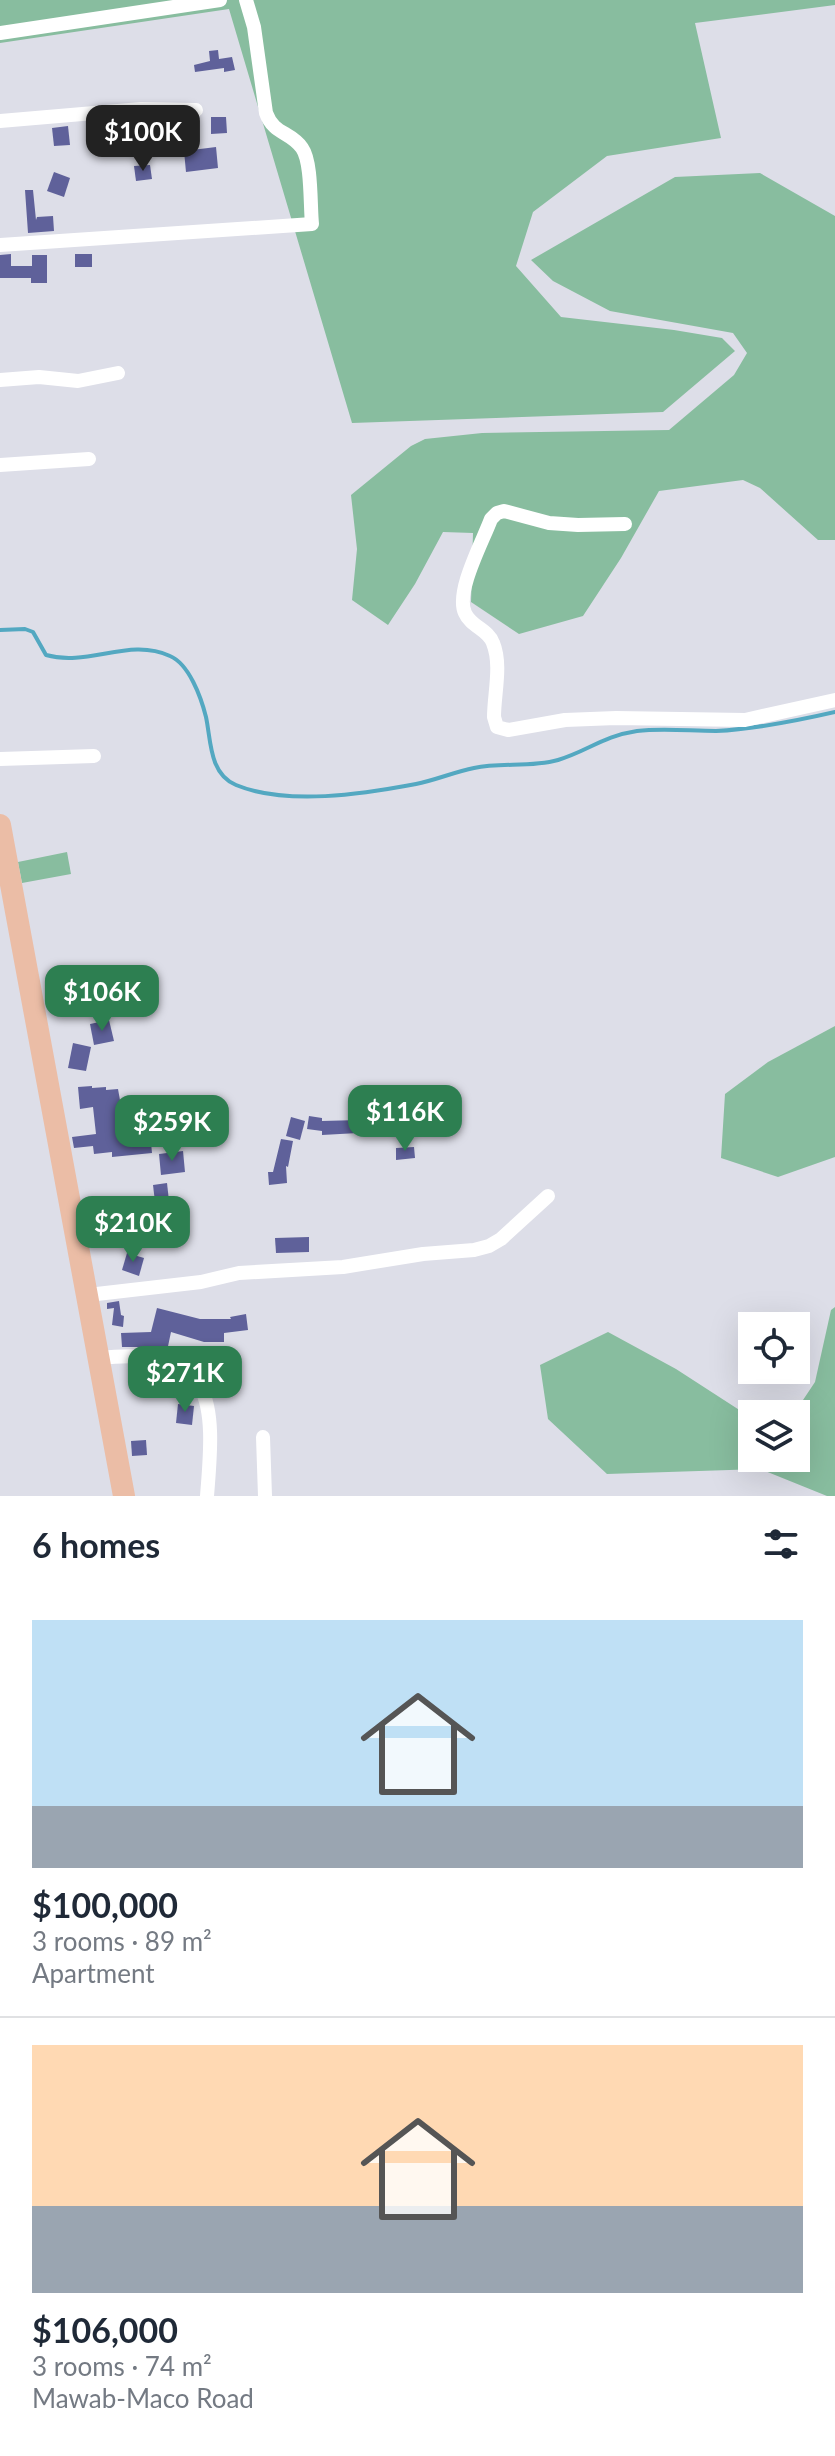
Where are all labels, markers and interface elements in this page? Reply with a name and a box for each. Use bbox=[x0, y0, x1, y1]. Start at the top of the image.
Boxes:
pin: $100K bbox=[87, 105, 199, 173]
text: $100K bbox=[104, 115, 182, 147]
pin: $106K bbox=[46, 965, 158, 1033]
text: $106K bbox=[63, 975, 141, 1007]
pin: $116K bbox=[349, 1085, 461, 1153]
pin: $259K bbox=[116, 1095, 228, 1163]
text: $116K bbox=[366, 1095, 444, 1127]
text: $259K bbox=[133, 1105, 211, 1137]
pin: $210K bbox=[77, 1196, 189, 1264]
text: $210K bbox=[94, 1206, 172, 1238]
map controls bbox=[738, 1312, 810, 1472]
button: locate bbox=[738, 1312, 810, 1384]
pin: $271K bbox=[129, 1346, 241, 1414]
text: $271K bbox=[146, 1356, 224, 1388]
button: layers bbox=[738, 1400, 810, 1472]
icon: filters bbox=[759, 1522, 803, 1566]
text: 6 homes bbox=[32, 1524, 160, 1565]
icon: home bbox=[346, 1672, 490, 1816]
text: $100,000 bbox=[32, 1884, 178, 1925]
text: 3 rooms · 89 m² bbox=[32, 1925, 212, 1957]
text: Apartment bbox=[32, 1957, 155, 1989]
icon: home bbox=[346, 2097, 490, 2241]
text: $106,000 bbox=[32, 2309, 178, 2350]
text: 3 rooms · 74 m² bbox=[32, 2350, 212, 2382]
text: Mawab-Maco Road bbox=[32, 2382, 254, 2414]

